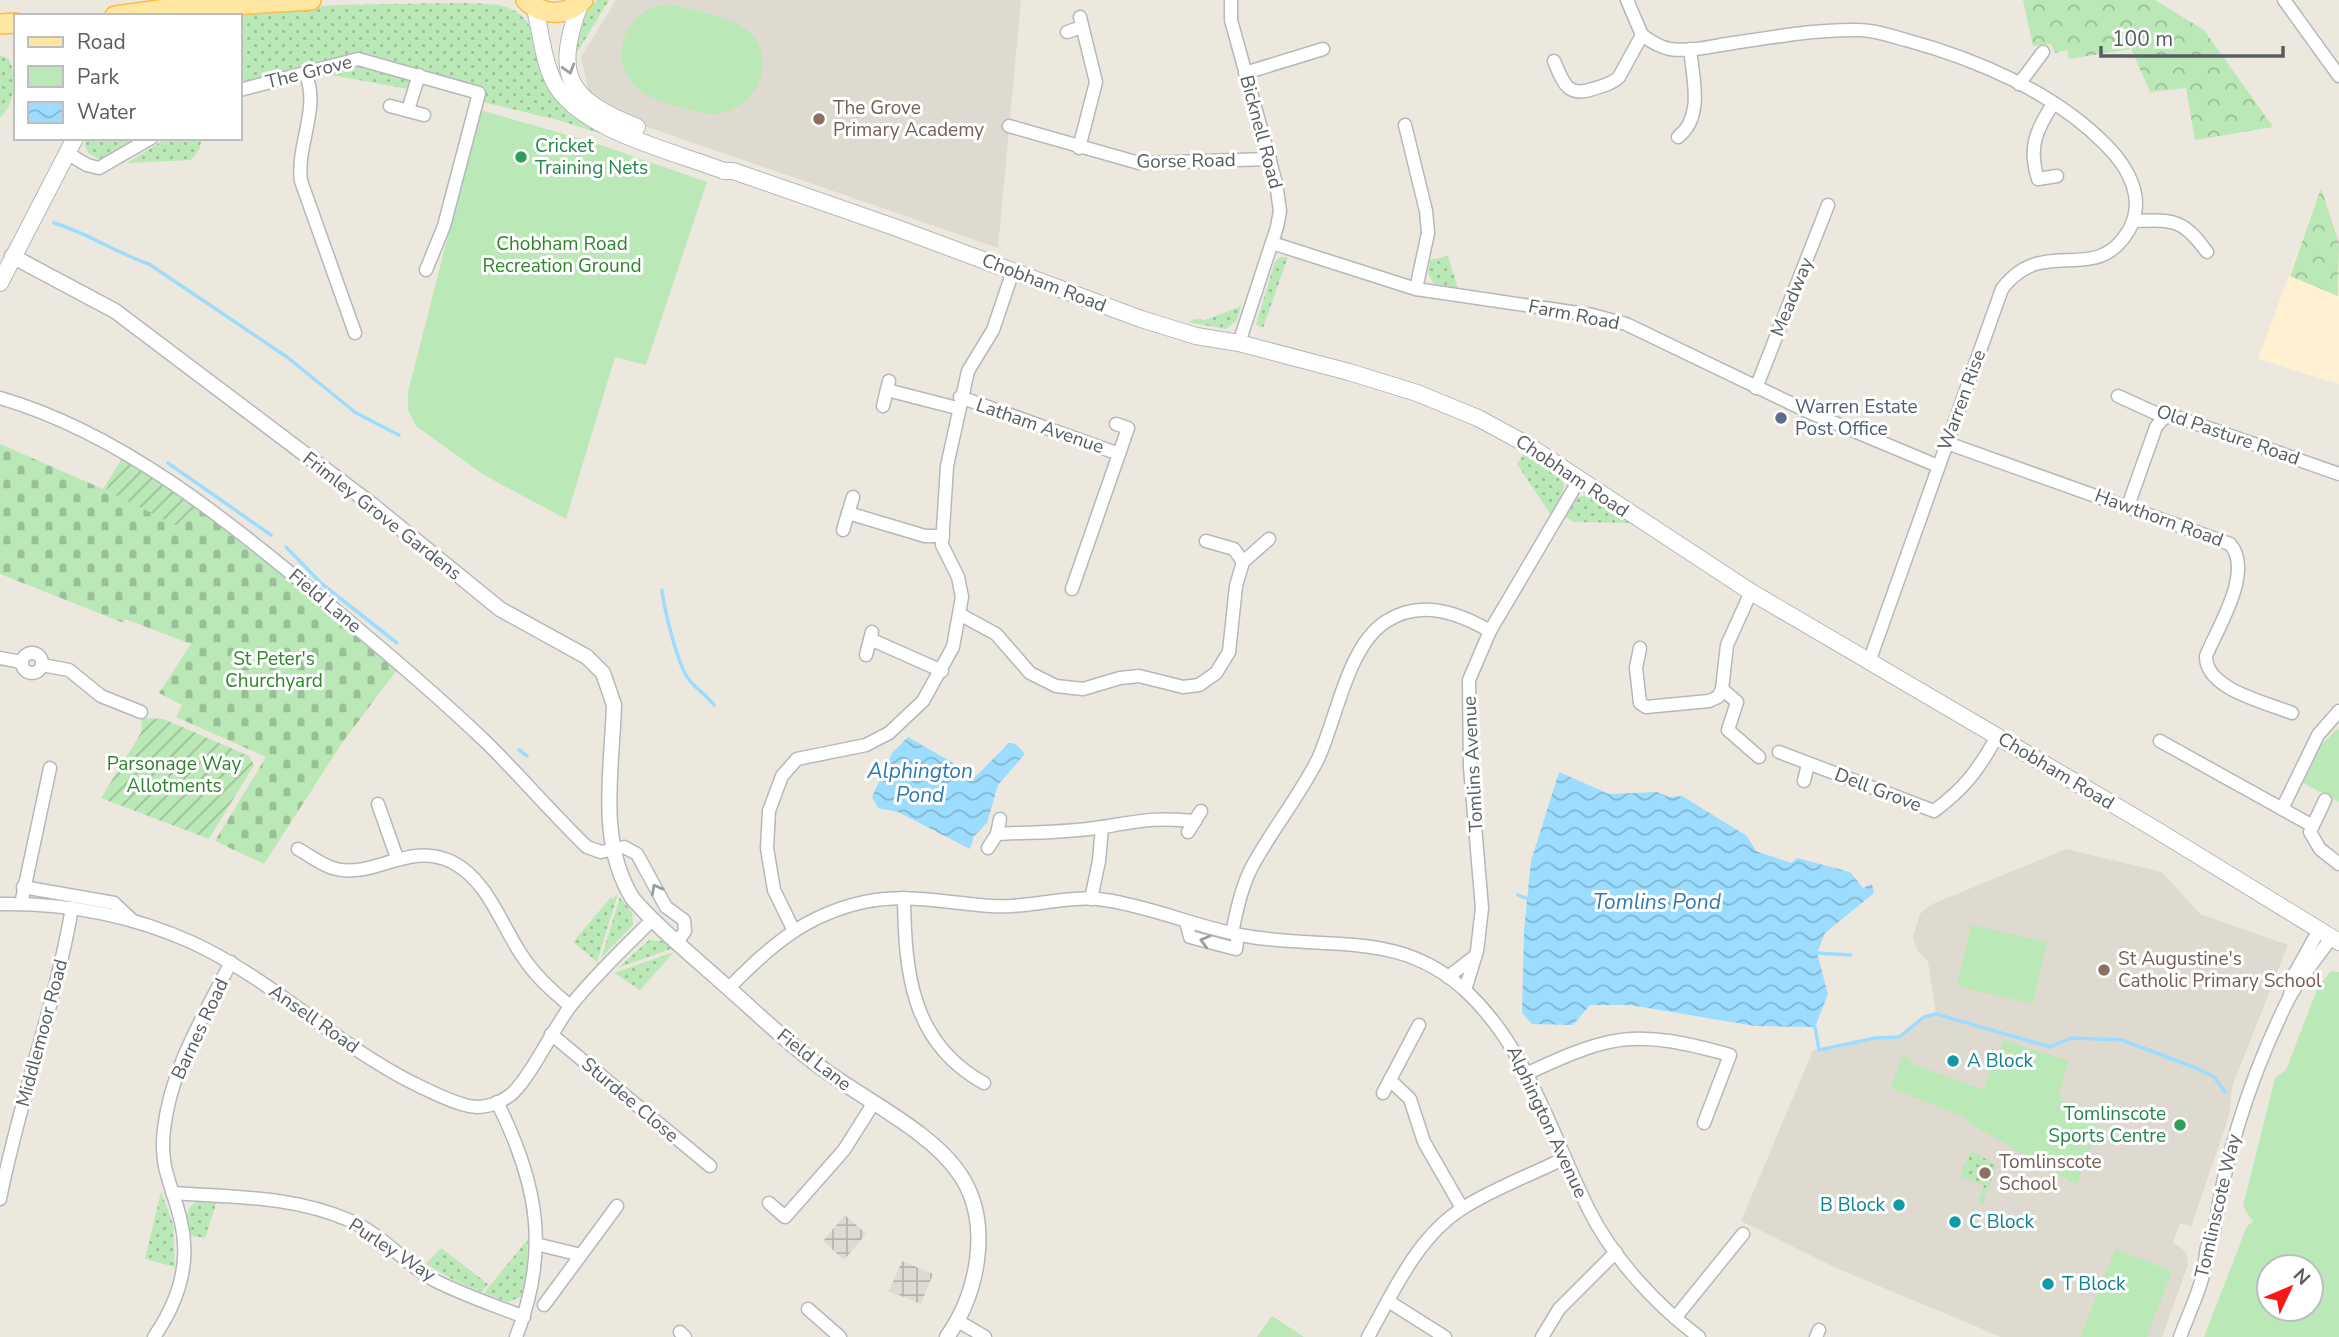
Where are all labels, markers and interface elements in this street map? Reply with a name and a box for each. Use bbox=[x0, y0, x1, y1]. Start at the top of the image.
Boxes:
legend bbox=[14, 14, 242, 140]
scale bar bbox=[2101, 14, 2283, 58]
text: 100 m bbox=[2112, 25, 2173, 53]
text: Road bbox=[77, 28, 126, 56]
street label: The Grove bbox=[263, 49, 355, 95]
one-way arrow bbox=[560, 62, 575, 74]
text: Park bbox=[77, 63, 119, 91]
street label: Bicknell Road bbox=[1233, 72, 1289, 192]
place label: The Grove Primary Academy bbox=[833, 95, 984, 143]
text: Water bbox=[77, 98, 136, 126]
marker: The Grove Primary Academy bbox=[811, 111, 827, 127]
place label: Cricket Training Nets bbox=[535, 133, 648, 181]
street label: Gorse Road bbox=[1136, 147, 1236, 175]
marker: Cricket Training Nets bbox=[513, 149, 529, 165]
park label: Chobham Road Recreation Ground bbox=[482, 231, 642, 279]
street label: Chobham Road bbox=[978, 247, 1110, 319]
street label: Meadway bbox=[1764, 253, 1820, 340]
street label: Farm Road bbox=[1526, 293, 1622, 337]
street label: Warren Rise bbox=[1932, 346, 1992, 454]
street label: Latham Avenue bbox=[973, 392, 1107, 460]
place label: Warren Estate Post Office bbox=[1795, 394, 1918, 442]
street label: Old Pasture Road bbox=[2153, 398, 2303, 472]
marker: Warren Estate Post Office bbox=[1773, 410, 1789, 426]
street label: Chobham Road bbox=[1510, 428, 1634, 524]
street label: Frimley Grove Gardens bbox=[297, 446, 467, 586]
street label: Hawthorn Road bbox=[2091, 483, 2227, 553]
street label: Field Lane bbox=[283, 563, 367, 639]
park label: St Peter's Churchyard bbox=[225, 646, 323, 694]
street label: Tomlins Avenue bbox=[1456, 695, 1490, 833]
street label: Chobham Road bbox=[1993, 726, 2119, 816]
park label: Parsonage Way Allotments bbox=[107, 751, 242, 799]
water label: Alphington Pond bbox=[866, 757, 973, 809]
street label: Dell Grove bbox=[1831, 762, 1925, 818]
one-way arrow bbox=[651, 883, 664, 896]
water label: Tomlins Pond bbox=[1593, 888, 1722, 916]
one-way arrow bbox=[1199, 935, 1211, 949]
place label: St Augustine's Catholic Primary School bbox=[2118, 946, 2322, 994]
street label: Middlemoor Road bbox=[10, 956, 74, 1110]
marker: St Augustine's Catholic Primary School bbox=[2096, 962, 2112, 978]
street label: Barnes Road bbox=[165, 974, 235, 1084]
street label: Ansell Road bbox=[264, 978, 364, 1060]
street label: Field Lane bbox=[771, 1023, 857, 1097]
street label: Alphington Avenue bbox=[1500, 1042, 1594, 1202]
place label: A Block bbox=[1967, 1048, 2033, 1074]
street label: Sturdee Close bbox=[576, 1051, 684, 1149]
marker: A Block bbox=[1945, 1053, 1961, 1069]
place label: Tomlinscote Sports Centre bbox=[2048, 1101, 2166, 1149]
marker: Tomlinscote Sports Centre bbox=[2172, 1117, 2188, 1133]
street label: Tomlinscote Way bbox=[2189, 1131, 2247, 1281]
place label: Tomlinscote School bbox=[1999, 1149, 2102, 1197]
marker: Tomlinscote School bbox=[1977, 1165, 1993, 1181]
place label: B Block bbox=[1820, 1192, 1885, 1218]
marker: B Block bbox=[1891, 1197, 1907, 1213]
place label: C Block bbox=[1969, 1209, 2034, 1235]
street label: Purley Way bbox=[343, 1212, 441, 1288]
marker: C Block bbox=[1947, 1214, 1963, 1230]
north arrow bbox=[2255, 1253, 2325, 1323]
text: N bbox=[2287, 1263, 2316, 1291]
place label: T Block bbox=[2062, 1271, 2126, 1297]
marker: T Block bbox=[2040, 1276, 2056, 1292]

